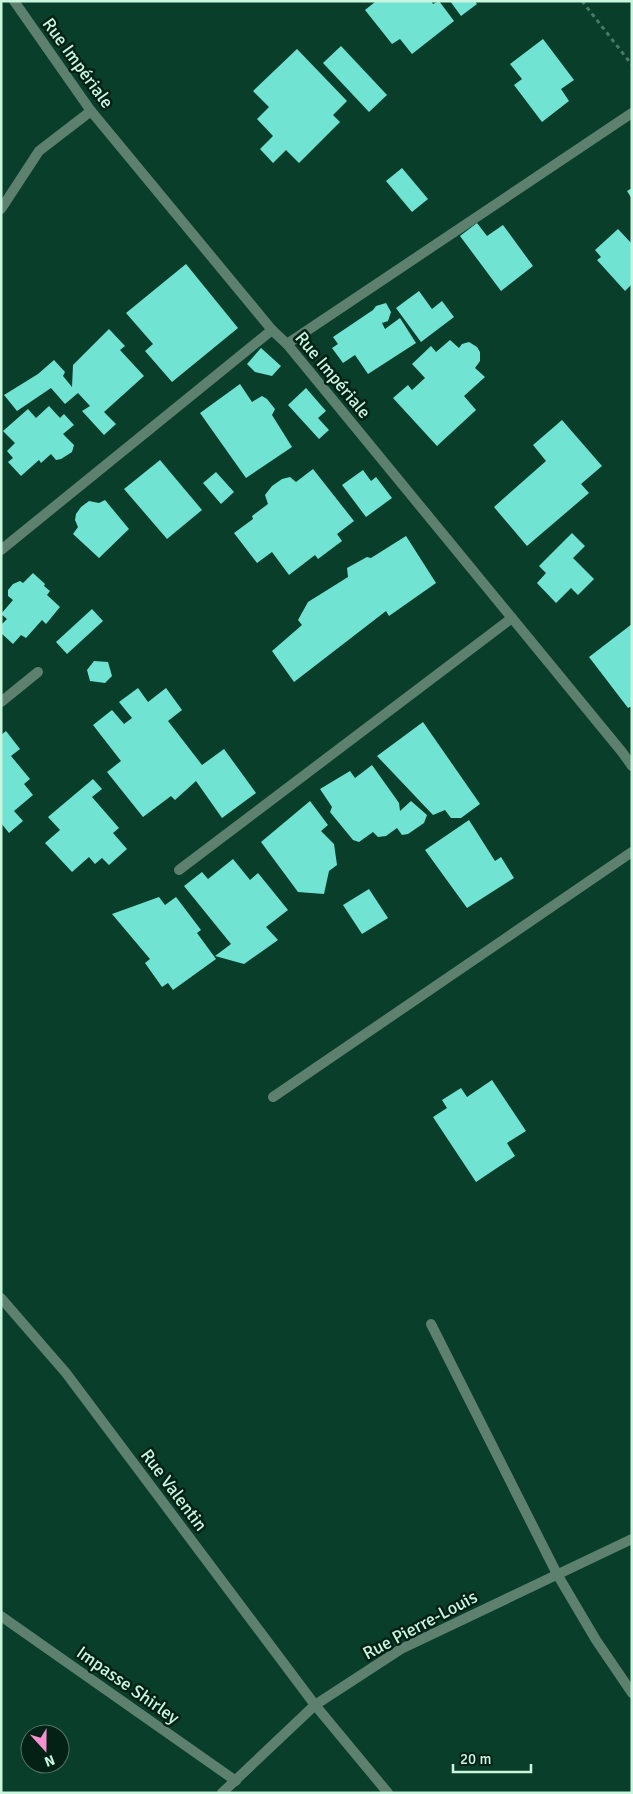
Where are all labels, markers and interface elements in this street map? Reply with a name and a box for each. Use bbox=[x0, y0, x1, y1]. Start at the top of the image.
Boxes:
street label: Rue Impériale bbox=[38, 13, 118, 113]
street label: Rue Impériale bbox=[290, 327, 376, 423]
street label: Rue Valentin bbox=[136, 1445, 212, 1535]
street label: Rue Pierre-Louis bbox=[359, 1586, 481, 1664]
street label: Impasse Shirley bbox=[72, 1641, 184, 1729]
north arrow bbox=[20, 1724, 70, 1774]
scale bar bbox=[453, 1742, 530, 1774]
text: 20 m bbox=[460, 1750, 491, 1768]
text: N bbox=[42, 1751, 57, 1770]

